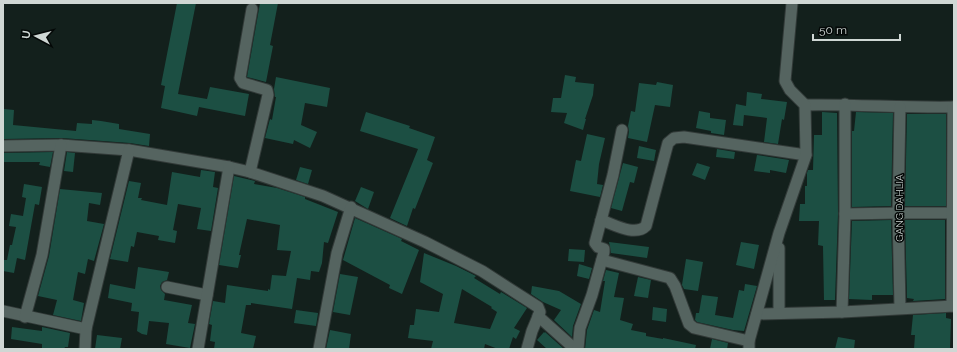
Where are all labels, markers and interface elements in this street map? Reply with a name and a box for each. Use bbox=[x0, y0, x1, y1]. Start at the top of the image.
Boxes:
north arrow bbox=[16, 16, 56, 56]
scale bar bbox=[813, 16, 900, 42]
text: 50 m bbox=[819, 23, 847, 37]
text: U bbox=[20, 30, 34, 40]
street label: GANG DAHLIA bbox=[894, 174, 905, 242]

